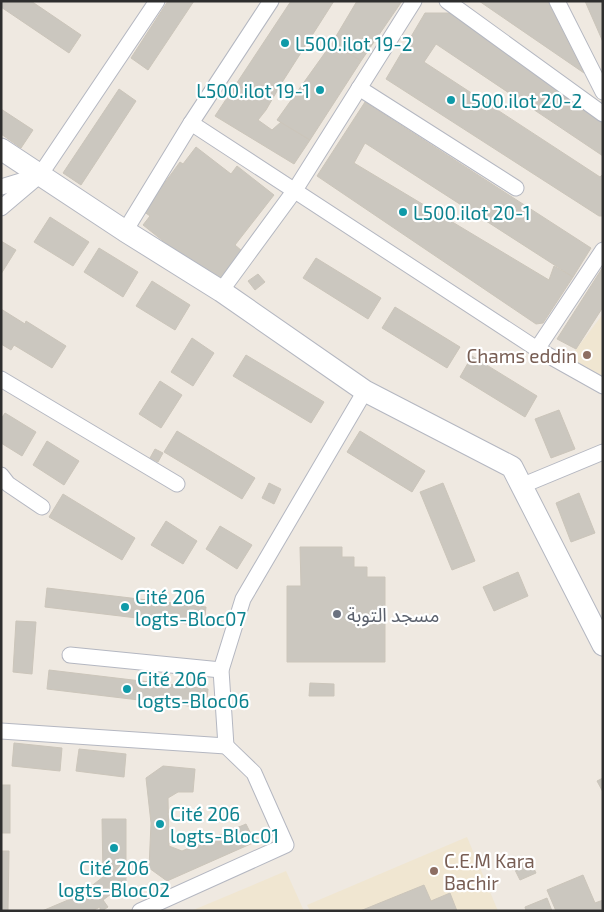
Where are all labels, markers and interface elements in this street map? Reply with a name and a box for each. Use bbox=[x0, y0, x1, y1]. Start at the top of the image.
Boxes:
place label: L500.ilot 19-2 bbox=[295, 32, 412, 55]
marker: L500.ilot 19-2 bbox=[279, 37, 291, 49]
place label: L500.ilot 19-1 bbox=[196, 79, 310, 102]
marker: L500.ilot 19-1 bbox=[314, 84, 326, 96]
place label: L500.ilot 20-2 bbox=[461, 89, 582, 112]
marker: L500.ilot 20-2 bbox=[445, 94, 457, 106]
place label: L500.ilot 20-1 bbox=[413, 201, 530, 224]
marker: L500.ilot 20-1 bbox=[397, 206, 409, 218]
place label: Chams eddin bbox=[466, 344, 577, 367]
marker: Chams eddin bbox=[581, 349, 593, 361]
place label: Cité 206 logts-Bloc07 bbox=[135, 585, 246, 630]
marker: Cité 206 logts-Bloc07 bbox=[119, 601, 131, 613]
place label: مسجد التوبة bbox=[347, 603, 439, 627]
marker: مسجد التوبة bbox=[331, 608, 343, 620]
place label: Cité 206 logts-Bloc06 bbox=[137, 667, 249, 712]
marker: Cité 206 logts-Bloc06 bbox=[121, 683, 133, 695]
place label: Cité 206 logts-Bloc01 bbox=[170, 802, 279, 847]
marker: Cité 206 logts-Bloc01 bbox=[154, 818, 166, 830]
marker: Cité 206 logts-Bloc02 bbox=[108, 842, 120, 854]
place label: C.E.M Kara Bachir bbox=[444, 849, 535, 894]
place label: Cité 206 logts-Bloc02 bbox=[58, 856, 170, 901]
marker: C.E.M Kara Bachir bbox=[428, 865, 440, 877]

